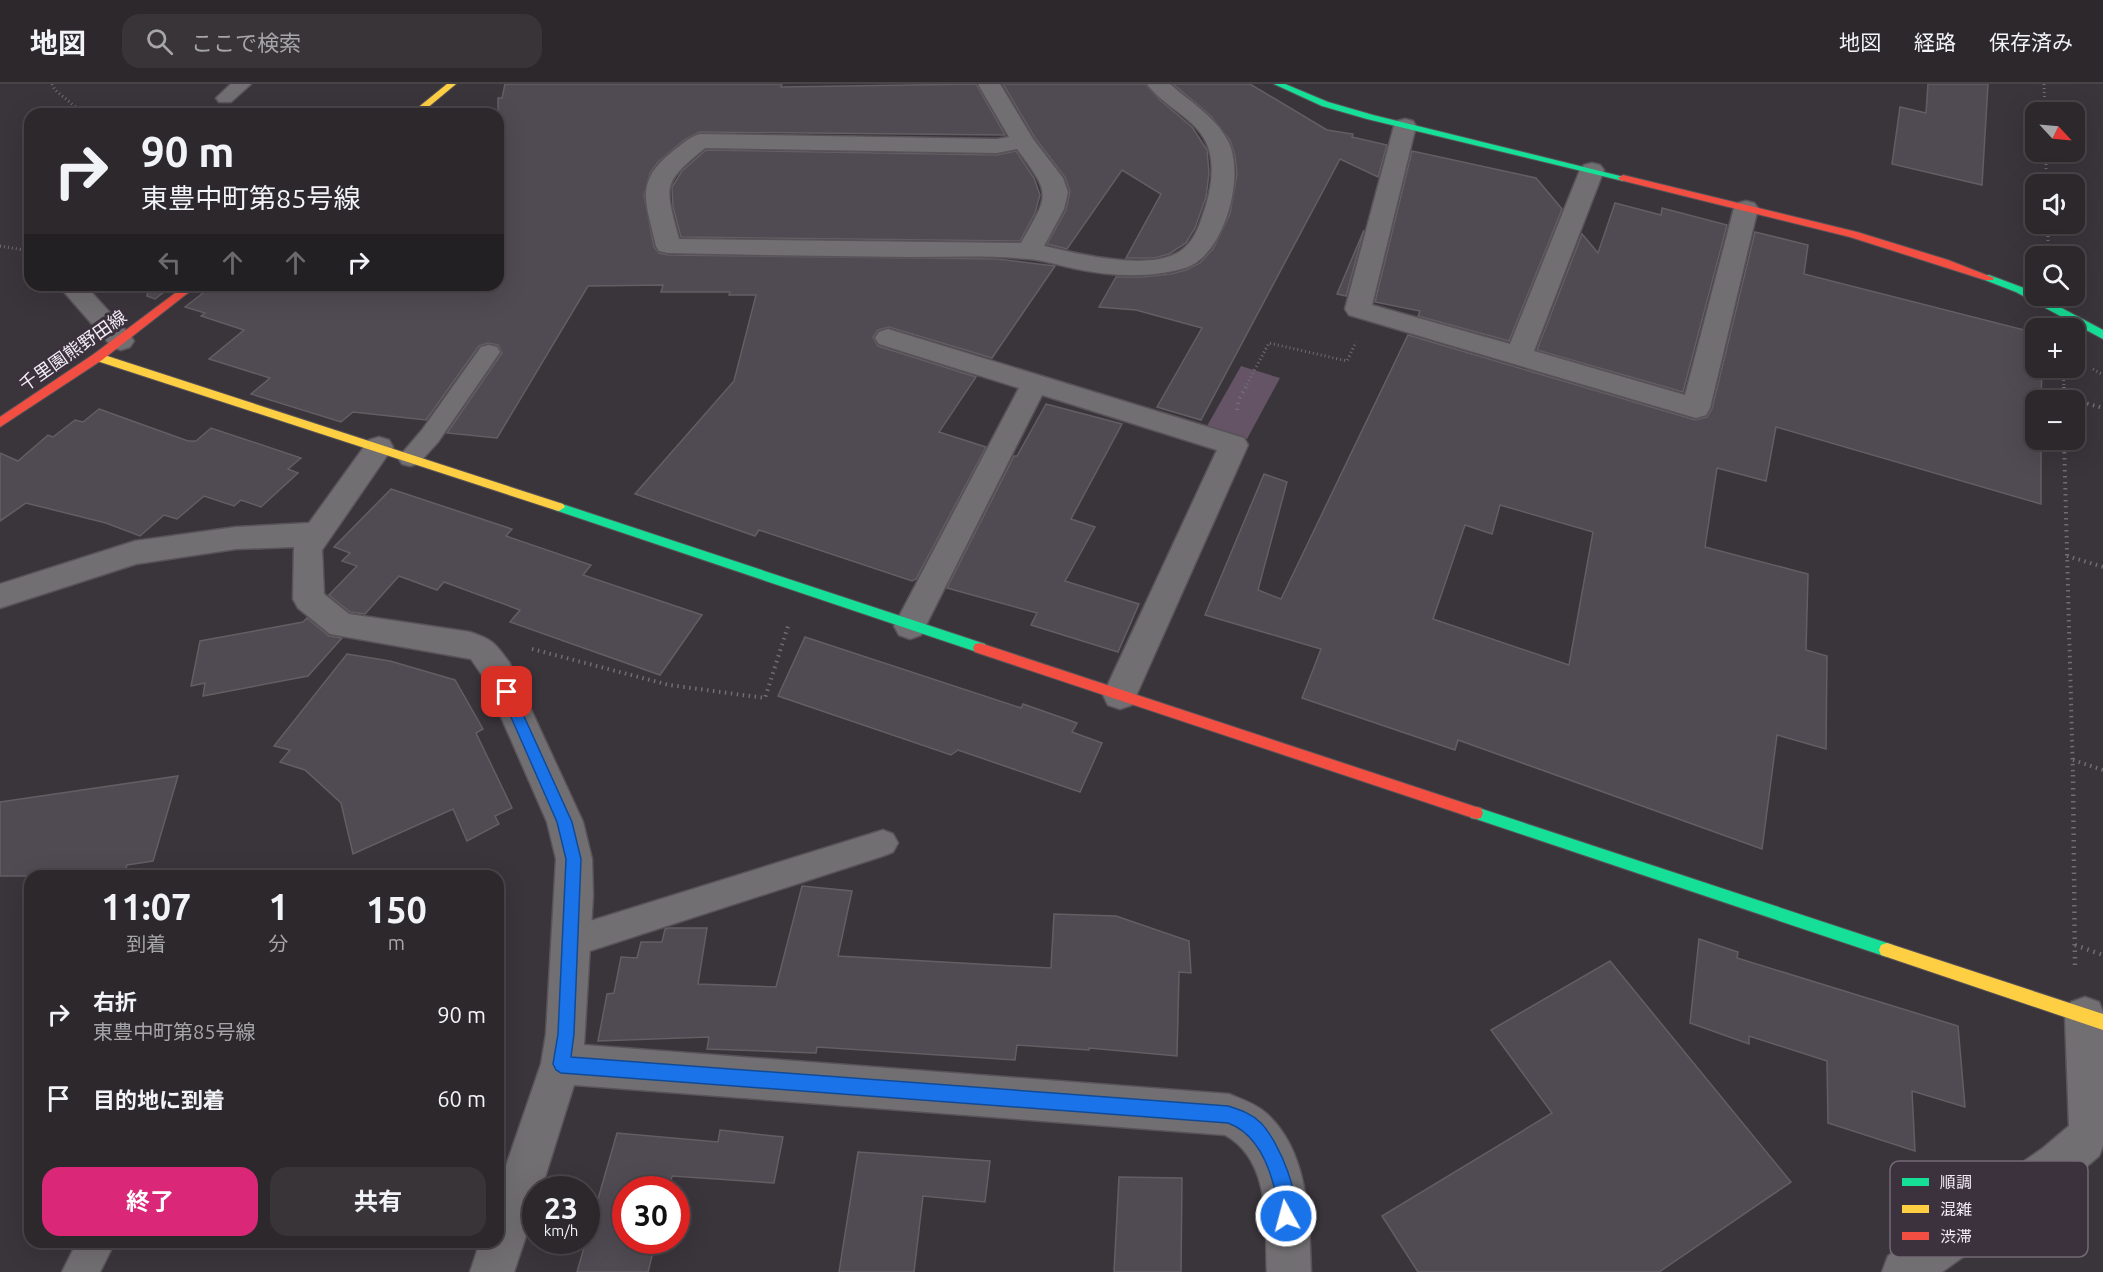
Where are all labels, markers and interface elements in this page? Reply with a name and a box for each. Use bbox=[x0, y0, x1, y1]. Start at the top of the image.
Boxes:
search box bbox=[122, 14, 542, 68]
icon: search bbox=[143, 25, 176, 58]
text: 地図 bbox=[30, 27, 86, 58]
text: ここで検索 bbox=[191, 30, 301, 55]
text: 地図 bbox=[1839, 30, 1881, 54]
text: 経路 bbox=[1914, 30, 1956, 54]
text: 保存済み bbox=[1989, 30, 2073, 54]
north arrow bbox=[2025, 102, 2085, 162]
map controls bbox=[2025, 102, 2085, 450]
text: 90 m bbox=[141, 128, 235, 175]
icon: right bbox=[42, 132, 120, 210]
button: sound bbox=[2025, 174, 2085, 234]
text: 東豊中町第85号線 bbox=[141, 183, 360, 213]
icon: left bbox=[153, 246, 186, 279]
icon: ahead bbox=[216, 246, 249, 279]
icon: ahead bbox=[279, 246, 312, 279]
icon: right bbox=[342, 246, 375, 279]
button: search bbox=[2025, 246, 2085, 306]
street label: 千里園熊野田線 bbox=[15, 306, 130, 395]
button: + bbox=[2025, 318, 2085, 378]
button: − bbox=[2025, 390, 2085, 450]
pin bbox=[481, 666, 532, 717]
icon: arrive bbox=[490, 675, 523, 708]
text: 11:07 bbox=[101, 886, 191, 927]
text: 1 bbox=[268, 886, 289, 927]
text: 150 bbox=[366, 889, 427, 930]
text: m bbox=[388, 931, 405, 954]
text: 到着 bbox=[126, 932, 166, 955]
text: 分 bbox=[269, 932, 289, 955]
text: 右折 bbox=[93, 989, 137, 1014]
icon: right bbox=[42, 998, 75, 1031]
text: 90 m bbox=[437, 1002, 486, 1027]
text: 東豊中町第85号線 bbox=[93, 1020, 256, 1043]
icon: arrive bbox=[42, 1082, 75, 1115]
text: 60 m bbox=[437, 1086, 486, 1111]
text: 目的地に到着 bbox=[93, 1087, 225, 1112]
legend bbox=[1890, 1161, 2088, 1257]
button: 終了 bbox=[42, 1167, 258, 1236]
button: 共有 bbox=[270, 1167, 486, 1236]
text: 順調 bbox=[1940, 1173, 1972, 1191]
speed limit sign: 30 bbox=[612, 1176, 690, 1254]
position arrow bbox=[1254, 1184, 1318, 1248]
text: 23 bbox=[544, 1191, 578, 1225]
text: 混雑 bbox=[1940, 1200, 1972, 1218]
text: km/h bbox=[544, 1222, 578, 1239]
text: 渋滞 bbox=[1940, 1227, 1972, 1245]

